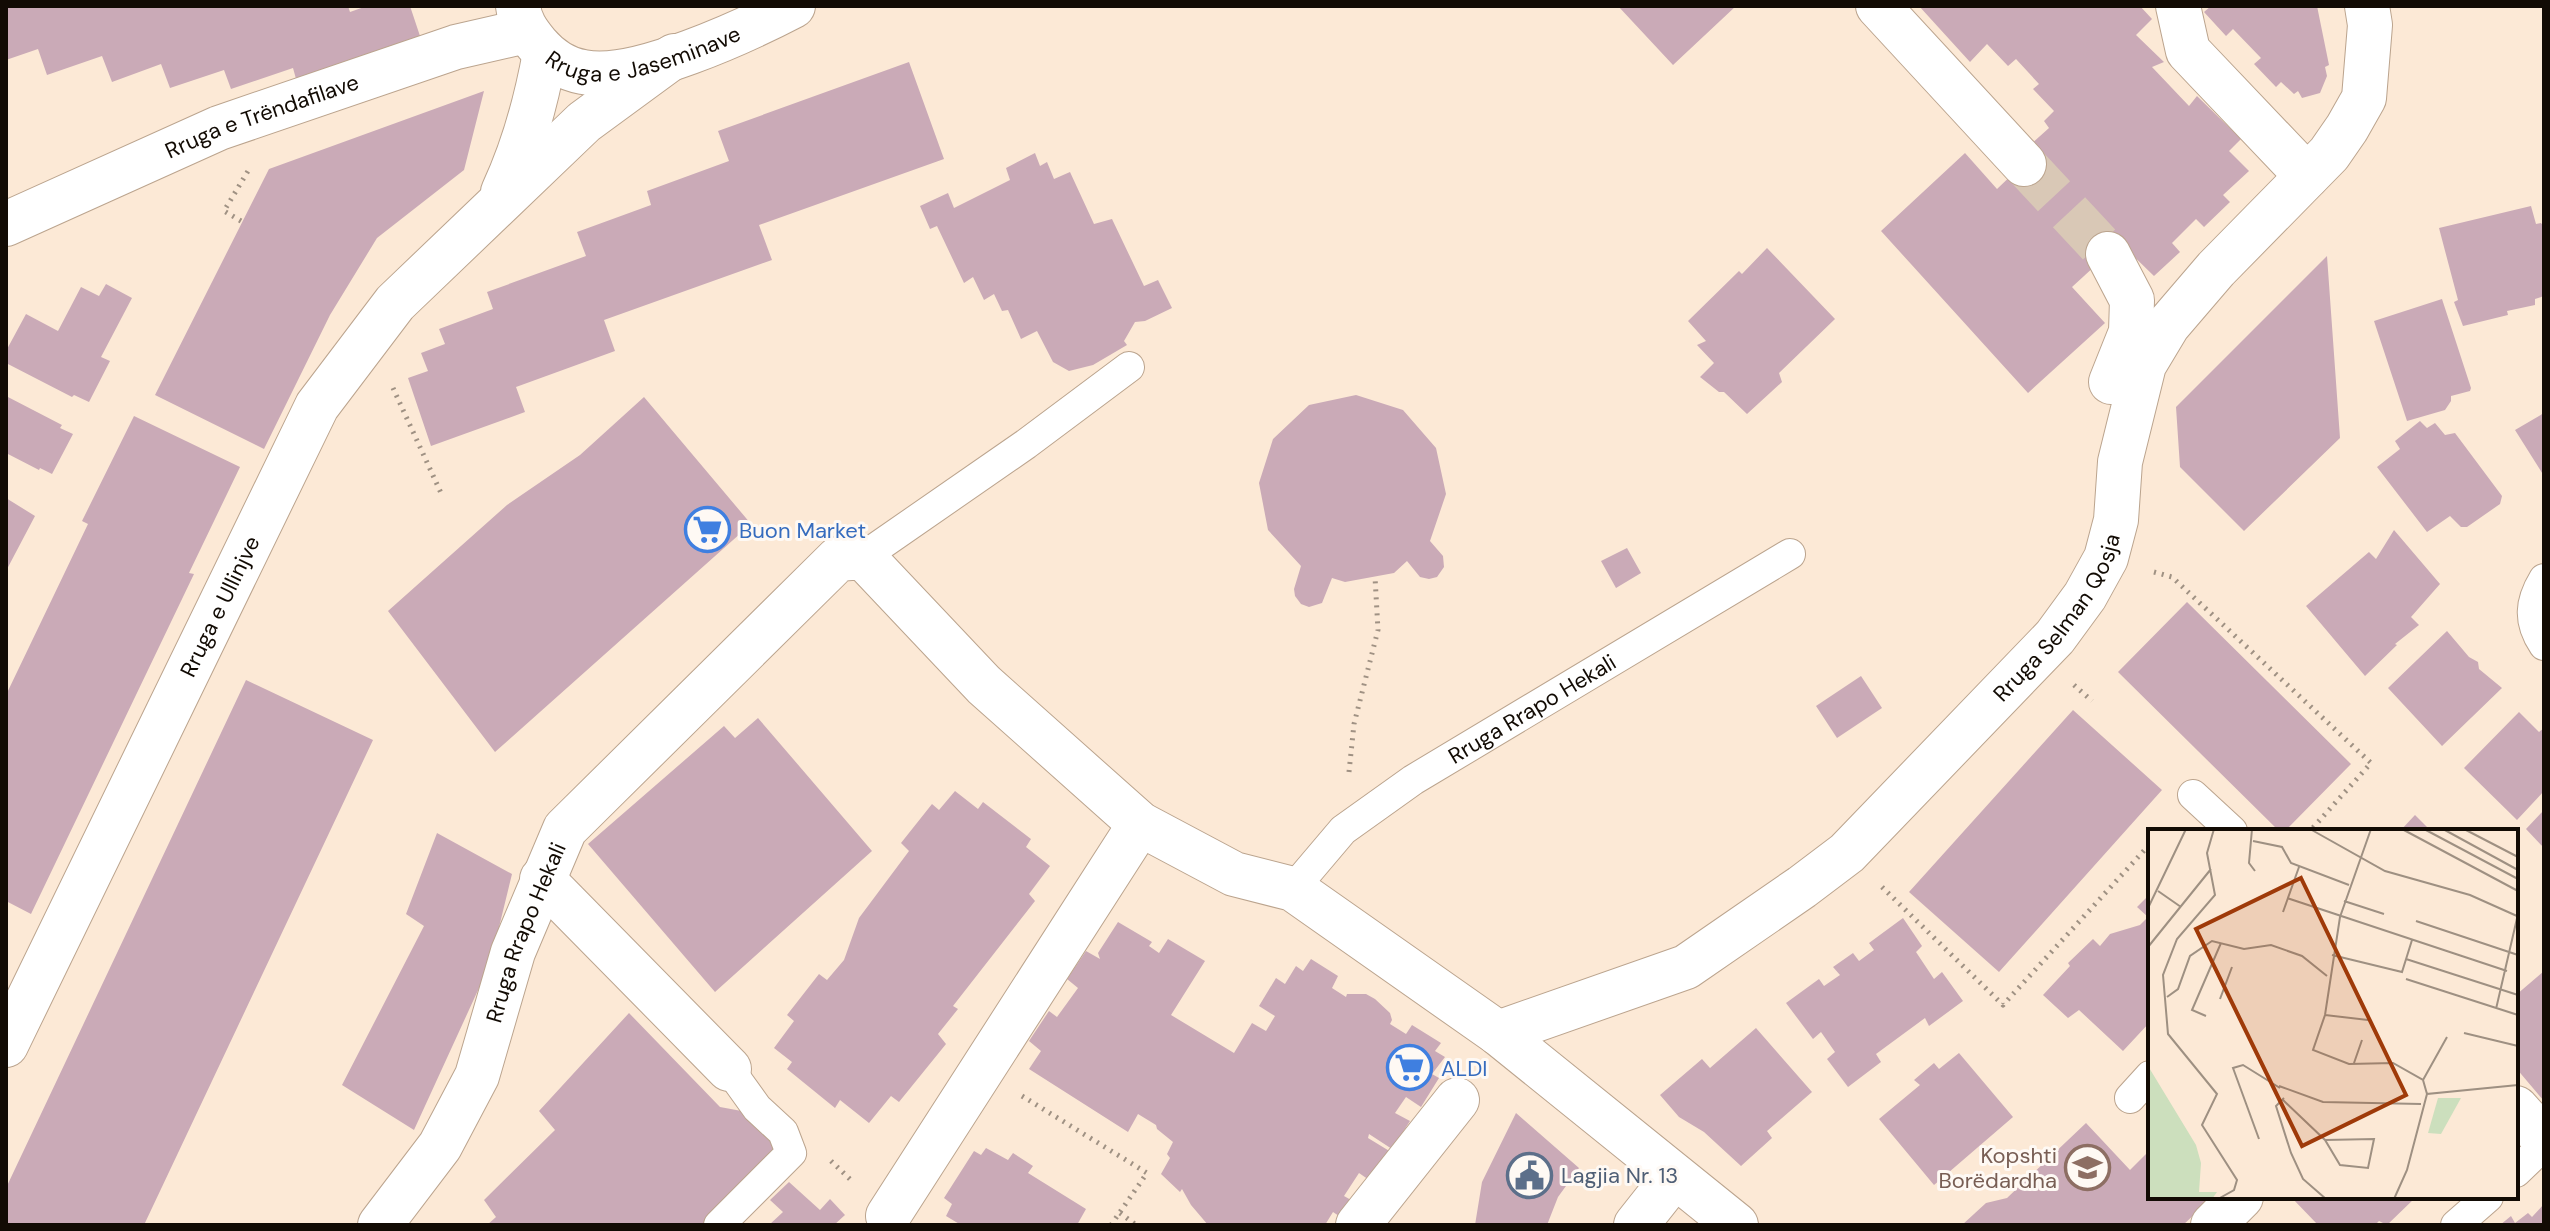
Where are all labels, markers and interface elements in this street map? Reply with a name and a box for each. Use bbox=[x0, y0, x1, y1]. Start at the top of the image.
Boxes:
street label: Rruga e Jaseminave bbox=[540, 19, 745, 88]
street label: Rruga e Trëndafilave bbox=[160, 67, 362, 165]
supermarket icon: Buon Market bbox=[684, 506, 732, 554]
place label: Buon Market bbox=[739, 516, 866, 545]
street label: Rruga Selman Qosja bbox=[1986, 530, 2126, 707]
street label: Rruga e Ullinjve bbox=[173, 531, 266, 682]
street label: Rruga Rrapo Hekali bbox=[1443, 647, 1621, 770]
inset map bbox=[2148, 829, 2518, 1199]
street label: Rruga Rrapo Hekali bbox=[479, 838, 572, 1026]
supermarket icon: ALDI bbox=[1386, 1044, 1434, 1092]
place label: ALDI bbox=[1441, 1054, 1488, 1083]
place label: Kopshti Borëdardha bbox=[1939, 1141, 2057, 1195]
school or university icon: Kopshti Borëdardha bbox=[2064, 1144, 2112, 1192]
public building icon: Lagjia Nr. 13 bbox=[1506, 1151, 1554, 1199]
place label: Lagjia Nr. 13 bbox=[1561, 1161, 1678, 1190]

